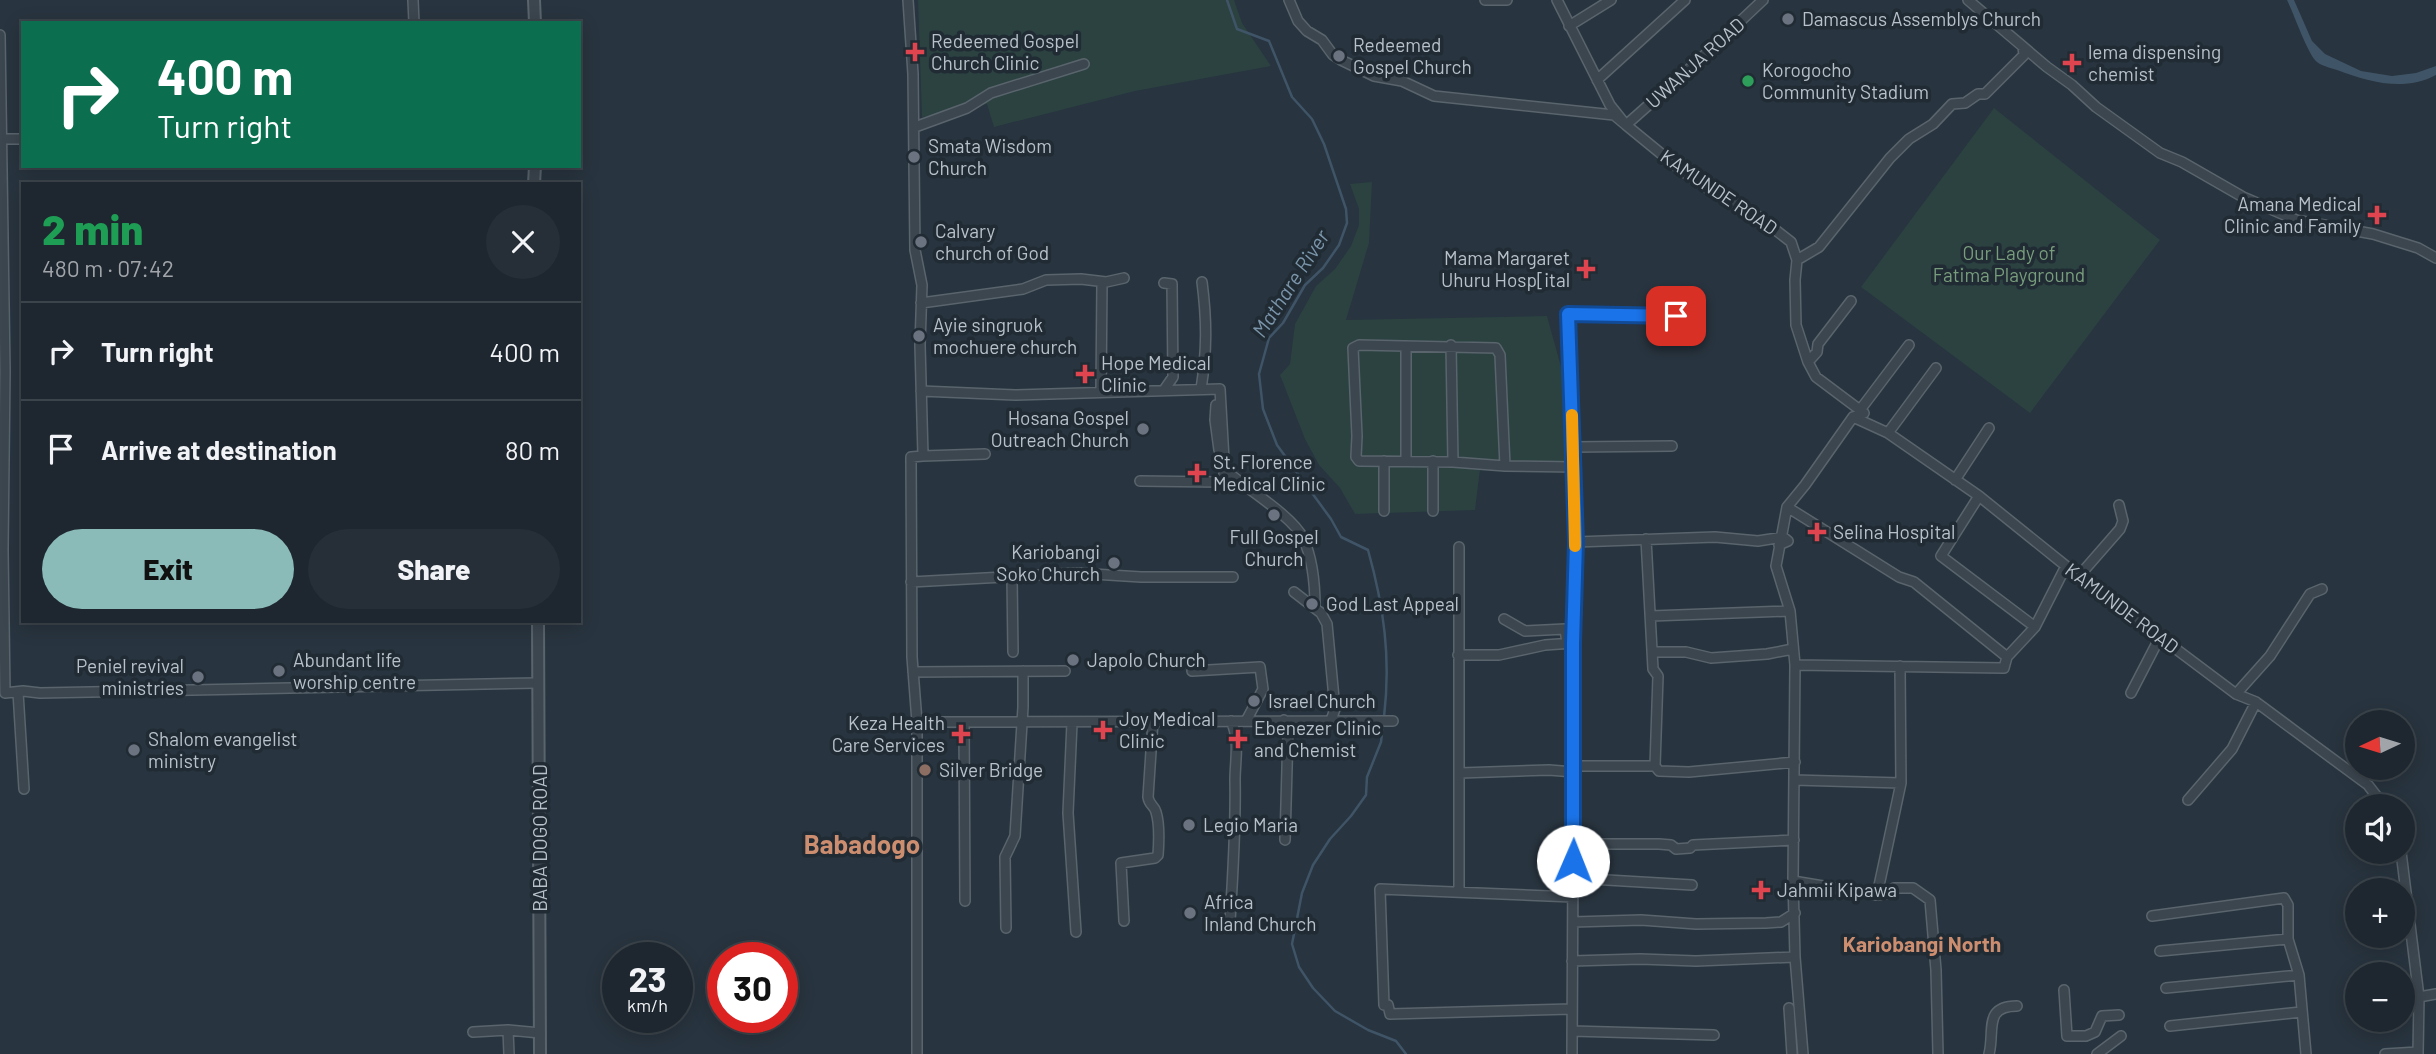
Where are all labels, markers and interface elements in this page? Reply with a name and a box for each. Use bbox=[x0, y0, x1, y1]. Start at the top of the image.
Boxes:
place label: Damascus Assemblys Church bbox=[1802, 7, 2041, 30]
marker: Damascus Assemblys Church bbox=[1780, 11, 1796, 27]
street label: UWANJA ROAD bbox=[1641, 12, 1749, 113]
place label: Redeemed Gospel Church Clinic bbox=[931, 29, 1079, 74]
place label: Redeemed Gospel Church bbox=[1353, 33, 1472, 78]
place label: lema dispensing chemist bbox=[2088, 40, 2221, 85]
marker: Redeemed Gospel Church Clinic bbox=[905, 42, 925, 62]
text: 400 m bbox=[157, 46, 293, 105]
marker: Redeemed Gospel Church bbox=[1331, 48, 1347, 64]
icon: right bbox=[42, 49, 133, 140]
marker: lema dispensing chemist bbox=[2062, 53, 2082, 73]
place label: Korogocho Community Stadium bbox=[1762, 58, 1929, 103]
marker: Korogocho Community Stadium bbox=[1740, 73, 1756, 89]
text: Turn right bbox=[157, 106, 292, 144]
place label: Smata Wisdom Church bbox=[928, 134, 1052, 179]
street label: KAMUNDE ROAD bbox=[1657, 144, 1782, 239]
marker: Smata Wisdom Church bbox=[906, 149, 922, 165]
place label: Amana Medical Clinic and Family bbox=[2224, 192, 2361, 237]
text: 2 min bbox=[42, 203, 143, 253]
button: close bbox=[486, 205, 560, 279]
marker: Amana Medical Clinic and Family bbox=[2367, 205, 2387, 225]
place label: Calvary church of God bbox=[935, 219, 1049, 264]
water label: Mathare River bbox=[1246, 224, 1334, 341]
marker: Calvary church of God bbox=[913, 234, 929, 250]
park label: Our Lady of Fatima Playground bbox=[1933, 241, 2085, 286]
place label: Mama Margaret Uhuru Hosp[ital bbox=[1441, 246, 1570, 291]
text: 480 m · 07:42 bbox=[42, 254, 174, 282]
marker: Mama Margaret Uhuru Hosp[ital bbox=[1576, 259, 1596, 279]
pin bbox=[1646, 286, 1706, 346]
icon: arrive bbox=[1657, 297, 1695, 335]
place label: Ayie singruok mochuere church bbox=[933, 313, 1077, 358]
marker: Ayie singruok mochuere church bbox=[911, 328, 927, 344]
icon: right bbox=[42, 332, 80, 370]
text: Turn right bbox=[101, 336, 214, 367]
text: 400 m bbox=[490, 336, 560, 367]
place label: Hope Medical Clinic bbox=[1101, 351, 1211, 396]
marker: Hope Medical Clinic bbox=[1075, 364, 1095, 384]
place label: Hosana Gospel Outreach Church bbox=[991, 406, 1129, 451]
marker: Hosana Gospel Outreach Church bbox=[1135, 421, 1151, 437]
icon: arrive bbox=[42, 430, 80, 468]
text: Arrive at destination bbox=[101, 434, 337, 465]
text: 80 m bbox=[505, 434, 560, 465]
place label: St. Florence Medical Clinic bbox=[1213, 450, 1325, 495]
marker: St. Florence Medical Clinic bbox=[1187, 463, 1207, 483]
marker: Full Gospel Church bbox=[1266, 507, 1282, 523]
place label: Selina Hospital bbox=[1833, 520, 1955, 543]
marker: Selina Hospital bbox=[1807, 522, 1827, 542]
place label: Full Gospel Church bbox=[1229, 525, 1319, 570]
button: Exit bbox=[42, 529, 294, 609]
button: Share bbox=[308, 529, 560, 609]
place label: Kariobangi Soko Church bbox=[996, 540, 1100, 585]
marker: Kariobangi Soko Church bbox=[1106, 555, 1122, 571]
street label: KAMUNDE ROAD bbox=[2061, 558, 2183, 658]
place label: God Last Appeal bbox=[1326, 592, 1459, 615]
marker: God Last Appeal bbox=[1304, 596, 1320, 612]
place label: Abundant life worship centre bbox=[293, 648, 416, 693]
place label: Japolo Church bbox=[1087, 648, 1206, 671]
marker: Japolo Church bbox=[1065, 652, 1081, 668]
place label: Peniel revival ministries bbox=[76, 654, 184, 699]
marker: Abundant life worship centre bbox=[271, 663, 287, 679]
marker: Peniel revival ministries bbox=[190, 669, 206, 685]
place label: Israel Church bbox=[1268, 689, 1376, 712]
marker: Israel Church bbox=[1246, 693, 1262, 709]
place label: Joy Medical Clinic bbox=[1119, 707, 1215, 752]
north arrow bbox=[2345, 710, 2415, 780]
map controls bbox=[2345, 710, 2415, 1032]
place label: Keza Health Care Services bbox=[832, 711, 945, 756]
place label: Ebenezer Clinic and Chemist bbox=[1254, 716, 1381, 761]
marker: Joy Medical Clinic bbox=[1093, 720, 1113, 740]
marker: Keza Health Care Services bbox=[951, 724, 971, 744]
place label: Shalom evangelist ministry bbox=[148, 727, 297, 772]
marker: Ebenezer Clinic and Chemist bbox=[1228, 729, 1248, 749]
marker: Shalom evangelist ministry bbox=[126, 742, 142, 758]
place label: Silver Bridge bbox=[939, 758, 1043, 781]
marker: Silver Bridge bbox=[917, 762, 933, 778]
street label: BABA DOGO ROAD bbox=[528, 764, 551, 912]
button: sound bbox=[2345, 794, 2415, 864]
place label: Legio Maria bbox=[1203, 813, 1298, 836]
marker: Legio Maria bbox=[1181, 817, 1197, 833]
position arrow bbox=[1536, 824, 1610, 898]
district label: Babadogo bbox=[804, 828, 920, 859]
place label: Jahmii Kipawa bbox=[1777, 878, 1897, 901]
button: + bbox=[2345, 878, 2415, 948]
marker: Jahmii Kipawa bbox=[1751, 880, 1771, 900]
place label: Africa Inland Church bbox=[1204, 890, 1316, 935]
marker: Africa Inland Church bbox=[1182, 905, 1198, 921]
district label: Kariobangi North bbox=[1843, 931, 2001, 956]
speed limit sign: 30 bbox=[707, 942, 798, 1033]
text: 23 bbox=[628, 957, 667, 999]
button: − bbox=[2345, 962, 2415, 1032]
text: km/h bbox=[627, 994, 668, 1016]

